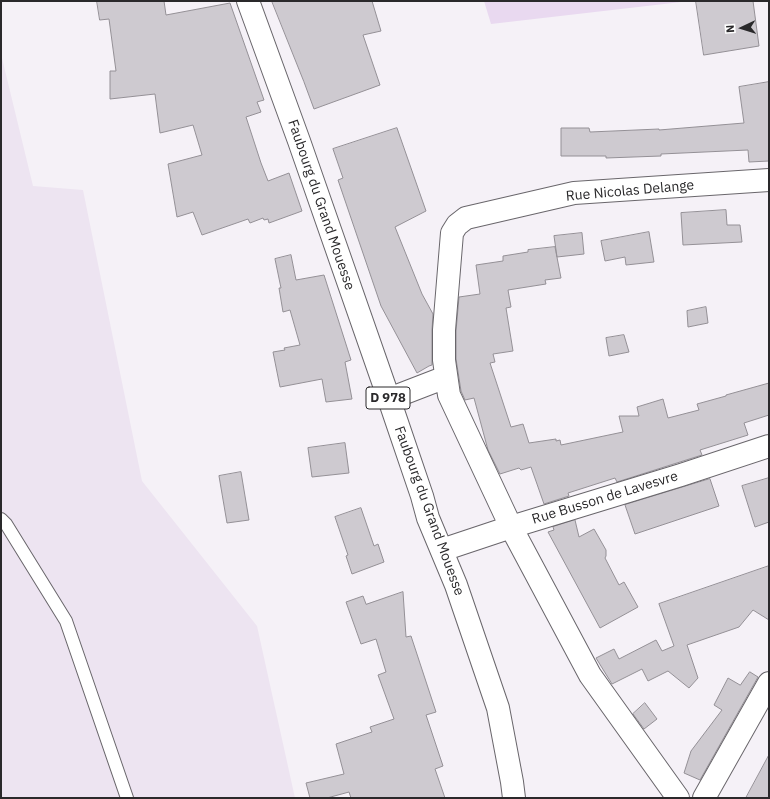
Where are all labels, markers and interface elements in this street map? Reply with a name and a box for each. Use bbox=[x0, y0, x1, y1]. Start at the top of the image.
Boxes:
north arrow bbox=[722, 8, 762, 48]
text: N bbox=[723, 24, 737, 33]
street label: Faubourg du Grand Mouesse bbox=[284, 118, 358, 292]
street label: Rue Nicolas Delange bbox=[565, 177, 695, 205]
road number: D 978 bbox=[366, 387, 410, 409]
street label: Faubourg du Grand Mouesse bbox=[390, 424, 468, 598]
street label: Rue Busson de Lavesvre bbox=[530, 468, 680, 528]

